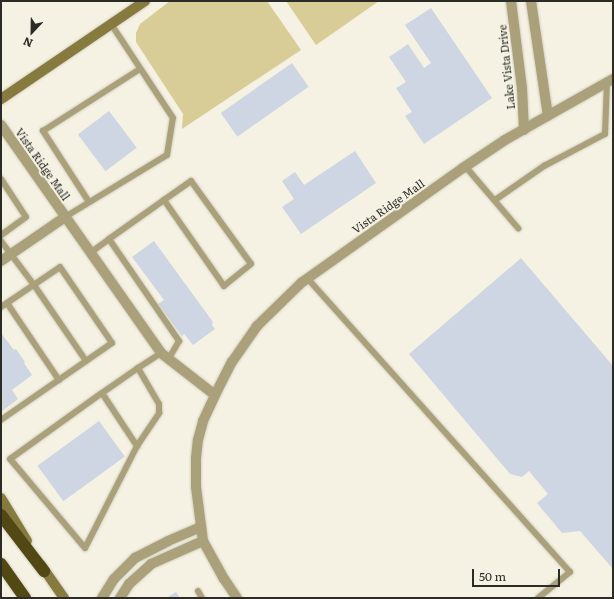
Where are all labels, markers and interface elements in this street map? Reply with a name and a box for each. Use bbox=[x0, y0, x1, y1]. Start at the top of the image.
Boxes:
north arrow bbox=[12, 12, 52, 52]
street label: Lake Vista Drive bbox=[495, 24, 517, 110]
text: N bbox=[20, 34, 35, 52]
street label: Vista Ridge Mall bbox=[13, 125, 73, 203]
street label: Vista Ridge Mall bbox=[349, 176, 427, 236]
scale bar bbox=[474, 561, 562, 587]
text: 50 m bbox=[479, 567, 506, 585]

